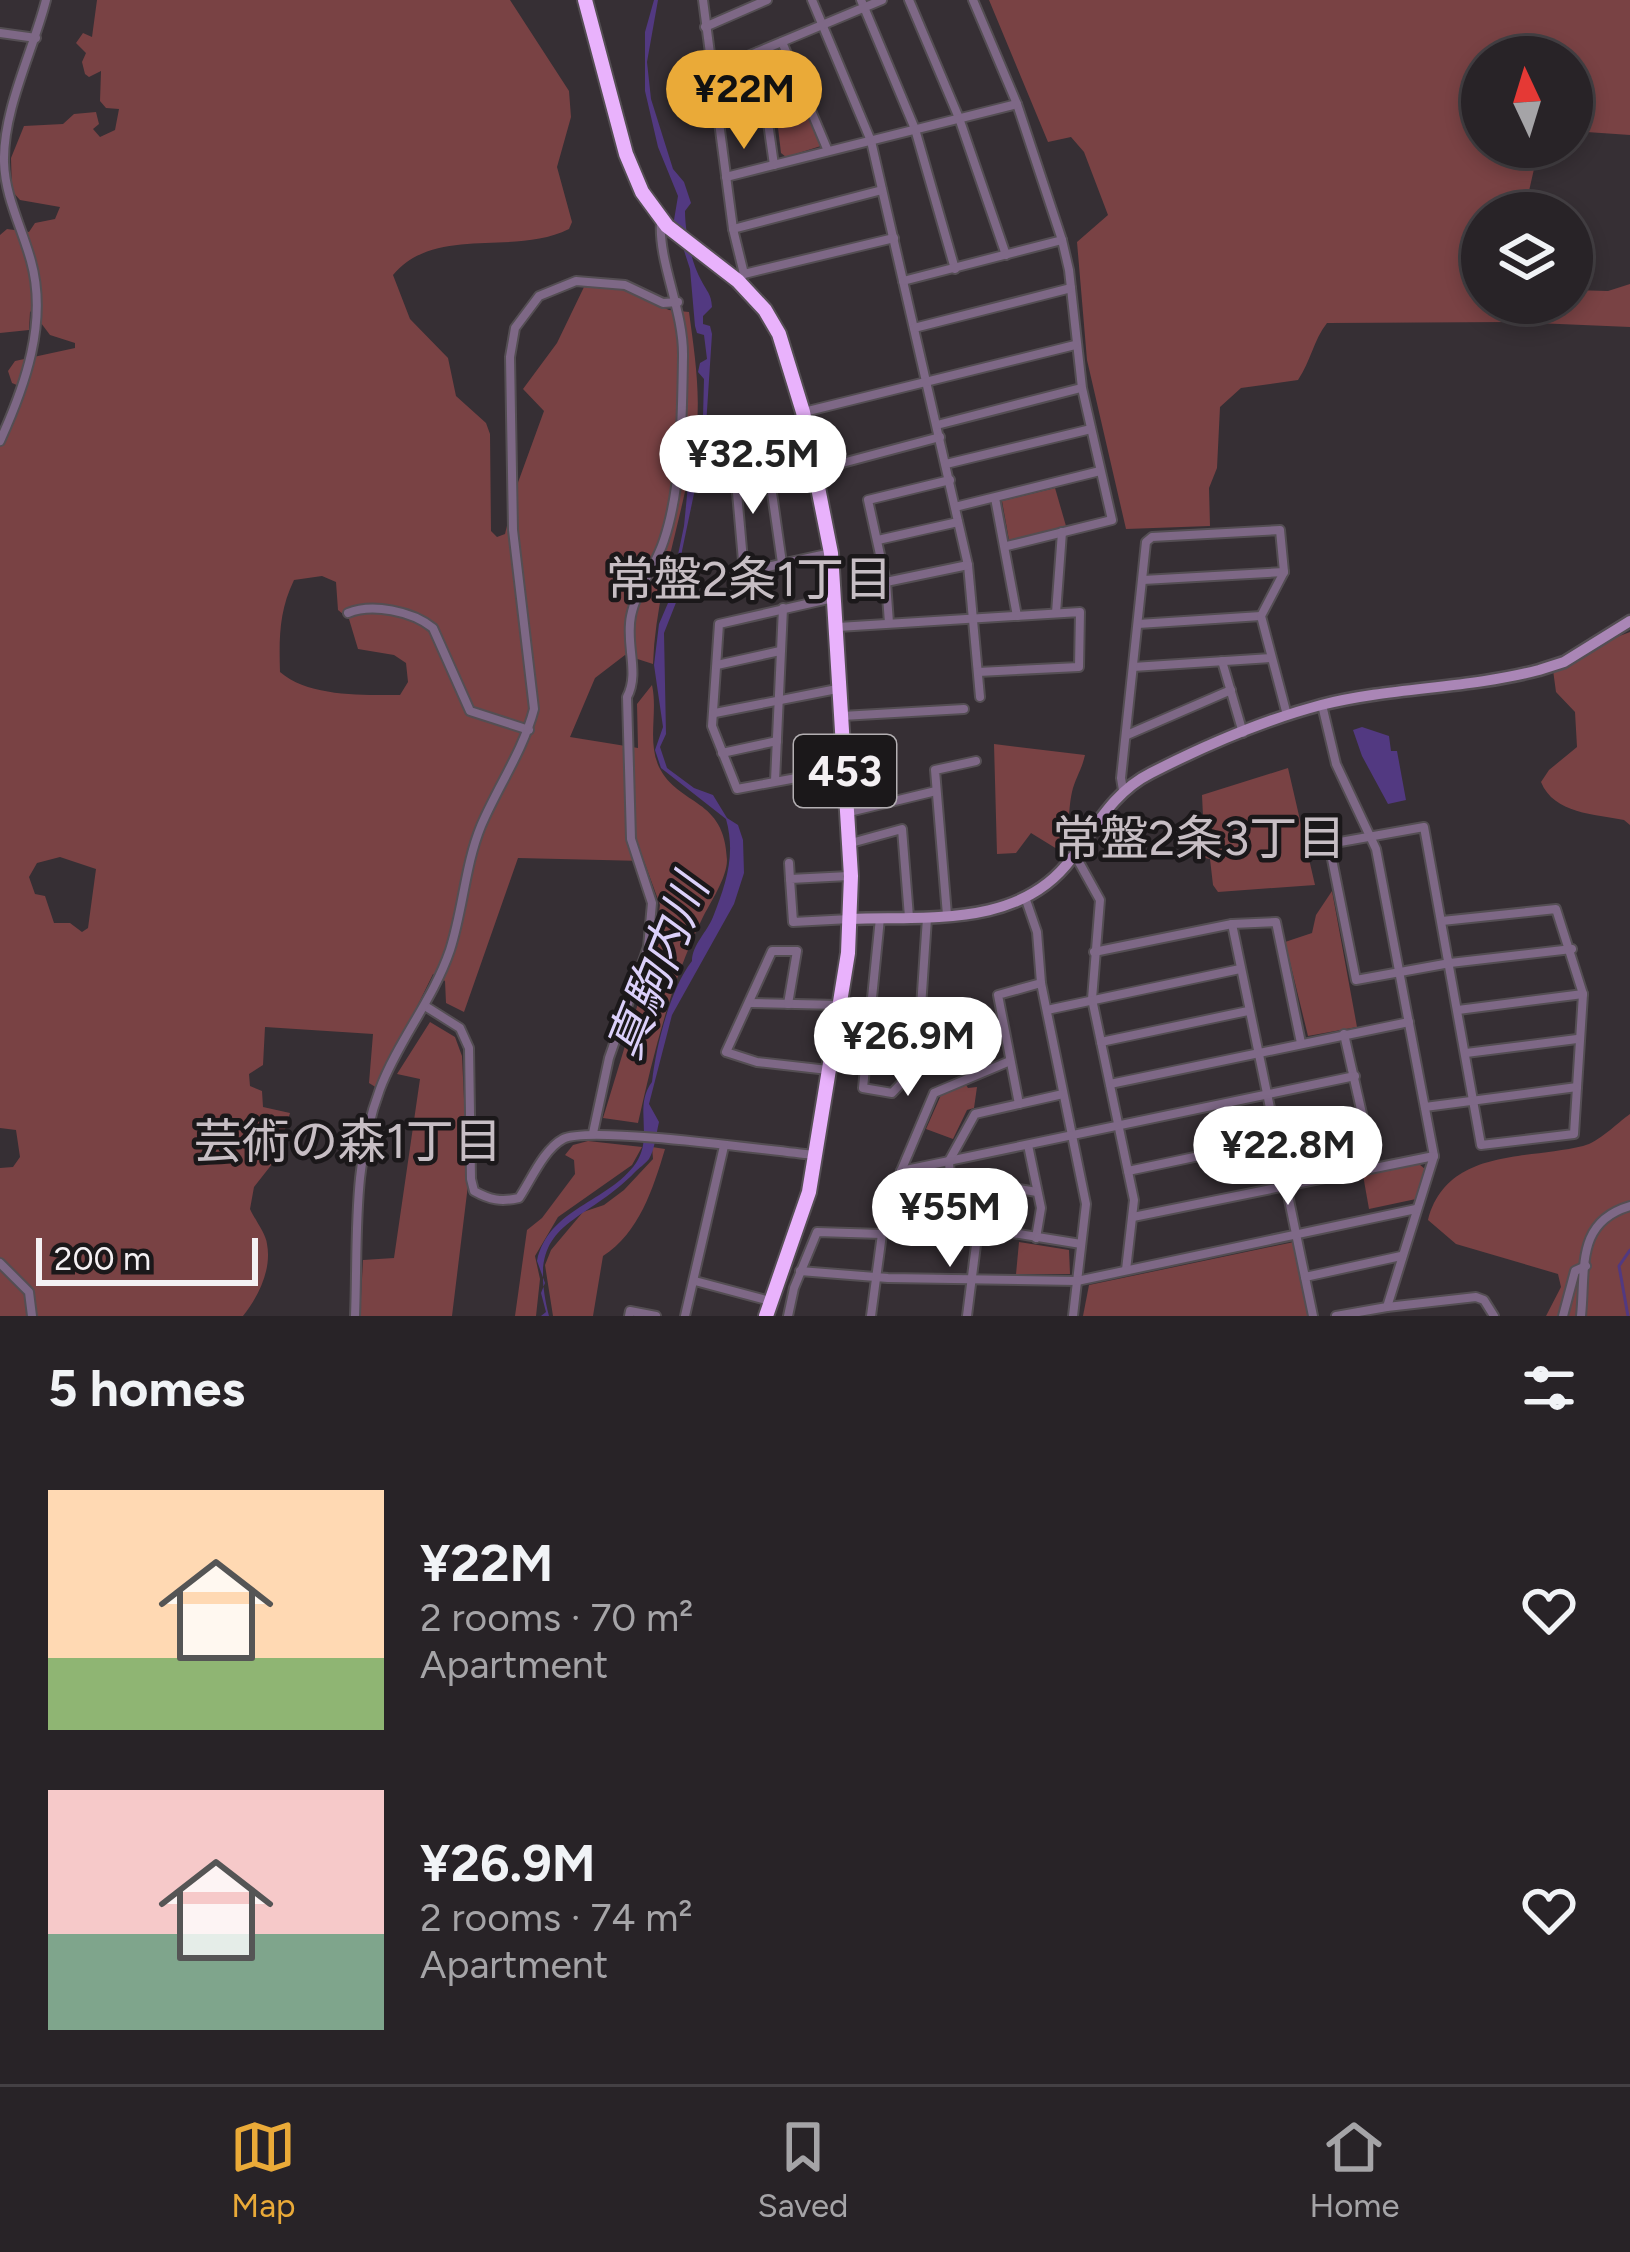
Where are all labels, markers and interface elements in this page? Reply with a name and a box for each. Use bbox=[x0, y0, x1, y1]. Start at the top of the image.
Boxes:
north arrow bbox=[1461, 36, 1593, 168]
map controls bbox=[1461, 36, 1593, 324]
pin: ¥22M bbox=[673, 50, 815, 152]
text: ¥22M bbox=[693, 65, 795, 112]
button: layers bbox=[1461, 192, 1593, 324]
pin: ¥32.5M bbox=[655, 415, 851, 517]
text: ¥32.5M bbox=[686, 430, 820, 477]
district label: 常盤2条1丁目 bbox=[606, 550, 892, 608]
road number: 453 bbox=[794, 735, 896, 807]
district label: 常盤2条3丁目 bbox=[1053, 809, 1345, 867]
water label: 真駒内川 bbox=[594, 862, 722, 1067]
pin: ¥26.9M bbox=[810, 997, 1006, 1099]
text: ¥26.9M bbox=[841, 1012, 975, 1059]
pin: ¥22.8M bbox=[1190, 1106, 1386, 1208]
district label: 芸術の森1丁目 bbox=[194, 1112, 502, 1170]
text: ¥22.8M bbox=[1220, 1121, 1356, 1168]
pin: ¥55M bbox=[879, 1168, 1021, 1270]
text: ¥55M bbox=[899, 1183, 1001, 1230]
scale bar bbox=[36, 1232, 258, 1285]
text: 200 m bbox=[54, 1239, 151, 1278]
icon: filters bbox=[1516, 1355, 1582, 1421]
text: 5 homes bbox=[48, 1358, 245, 1419]
text: ¥22M bbox=[420, 1533, 553, 1594]
icon: home bbox=[144, 1538, 288, 1682]
icon: heart bbox=[1516, 1577, 1582, 1643]
text: 2 rooms · 70 m² bbox=[420, 1594, 693, 1641]
text: Apartment bbox=[420, 1641, 608, 1688]
text: ¥26.9M bbox=[420, 1833, 595, 1894]
icon: home bbox=[144, 1838, 288, 1982]
icon: heart bbox=[1516, 1877, 1582, 1943]
text: 2 rooms · 74 m² bbox=[420, 1894, 692, 1941]
text: Apartment bbox=[420, 1941, 608, 1988]
tab: Map bbox=[230, 2114, 296, 2225]
tab: Saved bbox=[757, 2114, 848, 2225]
tab: Home bbox=[1309, 2114, 1399, 2225]

